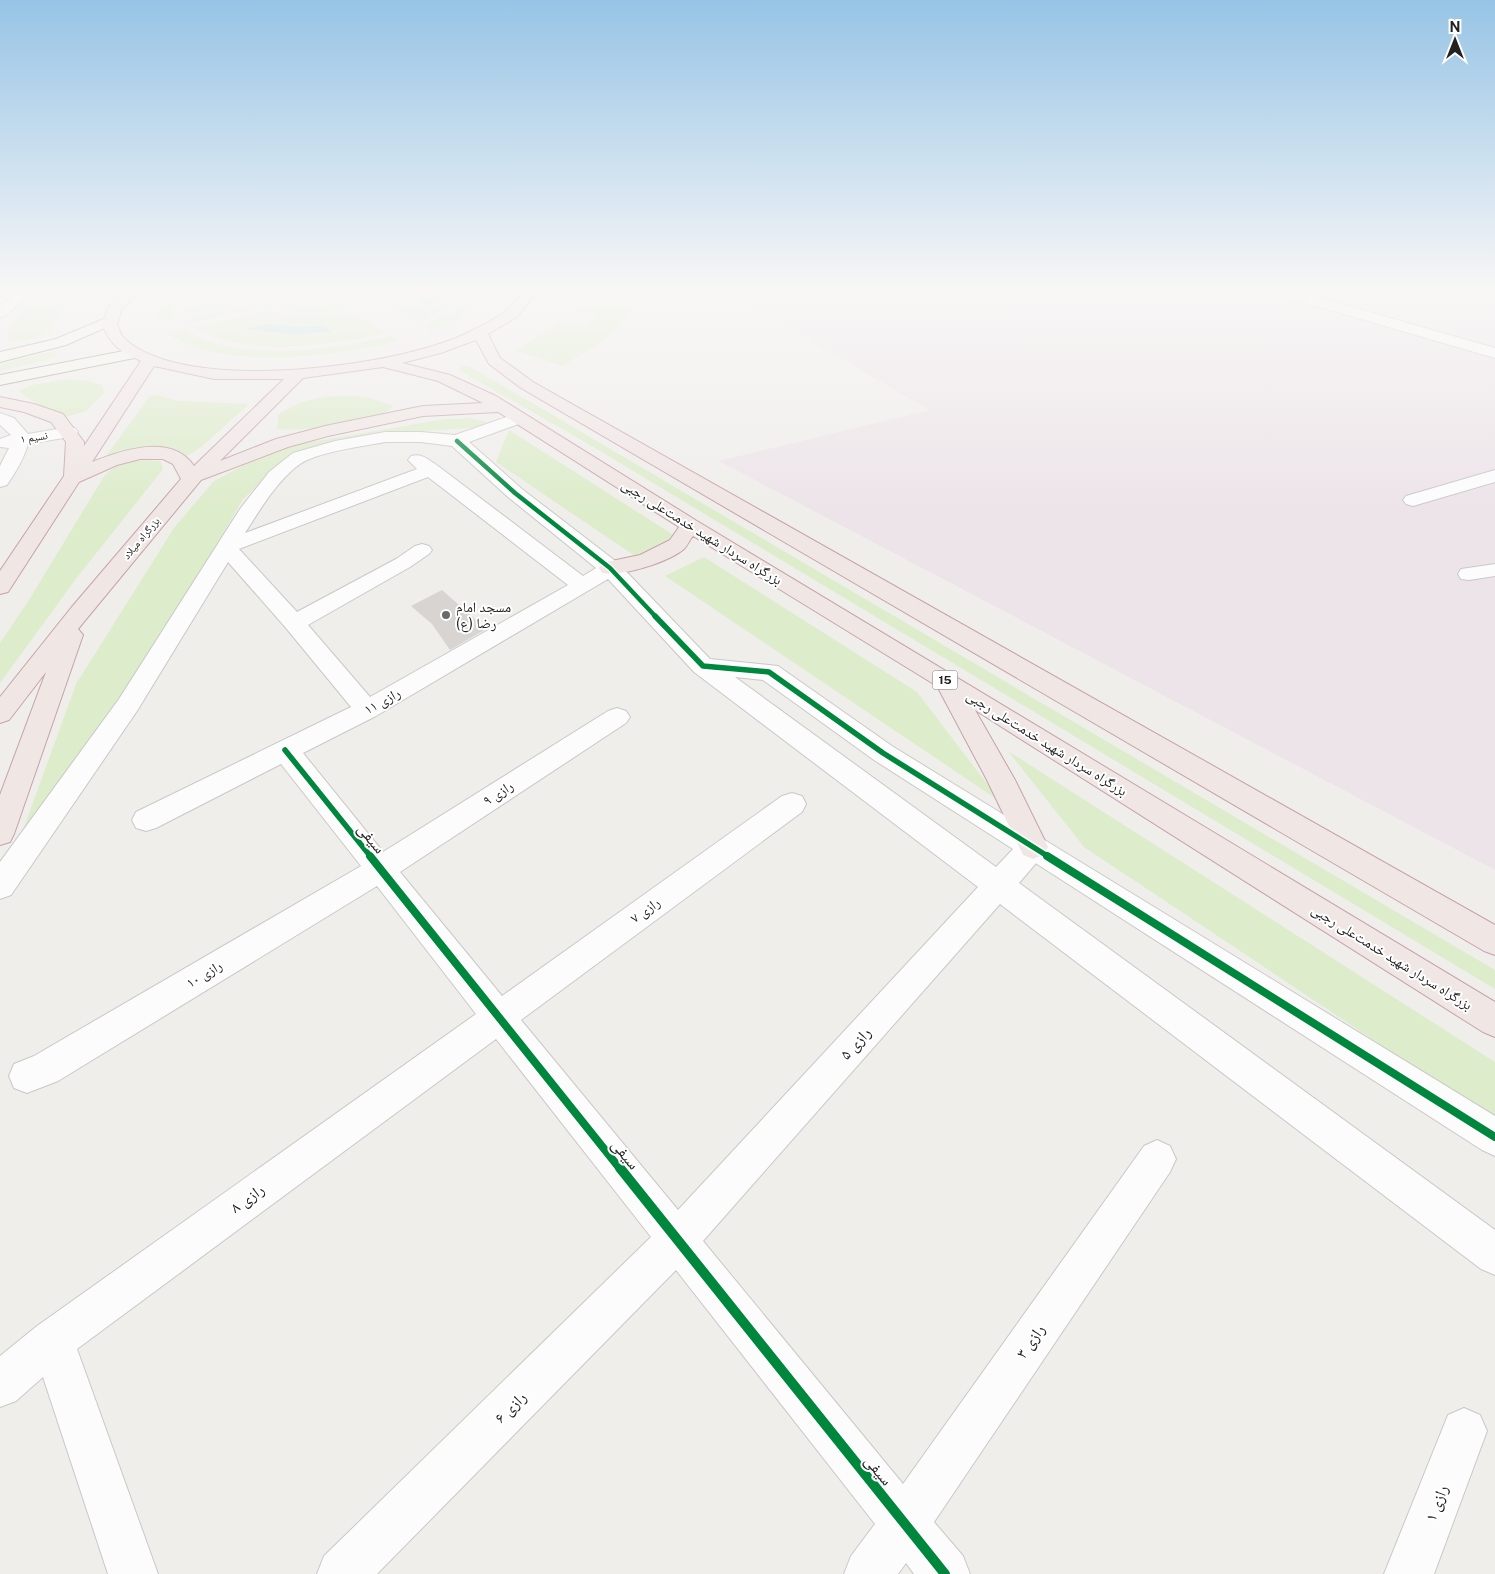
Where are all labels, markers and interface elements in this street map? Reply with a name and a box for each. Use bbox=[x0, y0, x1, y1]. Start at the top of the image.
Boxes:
north arrow bbox=[1430, 15, 1480, 65]
text: N bbox=[1450, 19, 1460, 35]
street label: نسیم ۱ bbox=[19, 429, 49, 447]
street label: بزرگراه سردار شهید خدمت‌علی رجبی bbox=[618, 476, 785, 589]
street label: بزرگراه میلاد bbox=[120, 515, 162, 562]
place label: مسجد امام رضا (ع) bbox=[456, 599, 511, 633]
marker: مسجد امام رضا (ع) bbox=[440, 609, 452, 621]
road number: 15 bbox=[932, 670, 958, 690]
street label: رازی ۱۱ bbox=[361, 685, 403, 718]
street label: بزرگراه سردار شهید خدمت‌علی رجبی bbox=[963, 687, 1130, 800]
street label: رازی ۹ bbox=[480, 777, 517, 809]
street label: سیفی bbox=[353, 819, 390, 858]
street label: رازی ۷ bbox=[627, 894, 663, 927]
street label: بزرگراه سردار شهید خدمت‌علی رجبی bbox=[1308, 901, 1475, 1014]
street label: رازی ۱۰ bbox=[183, 957, 225, 992]
street label: رازی ۵ bbox=[836, 1023, 876, 1064]
street label: سیفی bbox=[607, 1135, 644, 1174]
street label: رازی ۸ bbox=[227, 1180, 268, 1218]
street label: رازی ۳ bbox=[1012, 1321, 1050, 1363]
street label: رازی ۶ bbox=[491, 1388, 531, 1428]
street label: سیفی bbox=[860, 1451, 897, 1490]
street label: رازی ۱ bbox=[1421, 1482, 1453, 1524]

